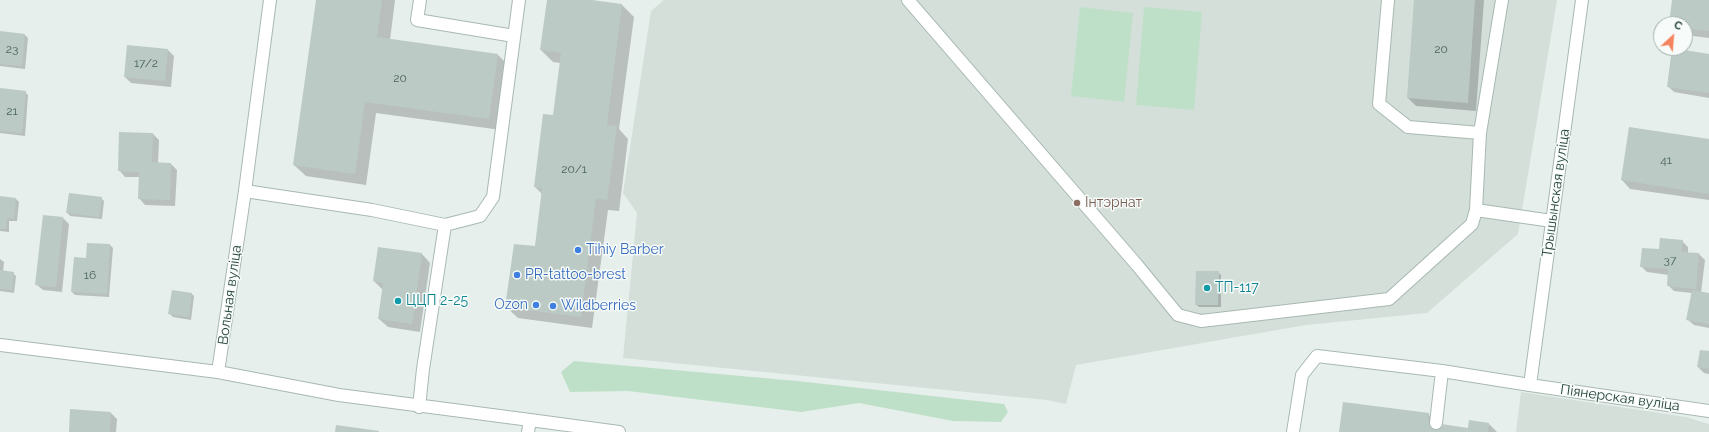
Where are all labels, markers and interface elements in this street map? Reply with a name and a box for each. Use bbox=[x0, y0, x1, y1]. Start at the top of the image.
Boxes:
north arrow bbox=[1653, 16, 1693, 56]
text: С bbox=[1672, 18, 1684, 33]
house number: 23 bbox=[6, 42, 18, 56]
house number: 20 bbox=[1434, 42, 1448, 56]
house number: 17/2 bbox=[134, 56, 158, 70]
house number: 20 bbox=[393, 71, 407, 85]
house number: 21 bbox=[6, 104, 18, 118]
street label: Трышынская вуліца bbox=[1539, 128, 1573, 258]
house number: 41 bbox=[1660, 153, 1672, 167]
house number: 20/1 bbox=[561, 162, 587, 176]
place label: Інтэрнат bbox=[1085, 195, 1142, 211]
marker: Інтэрнат bbox=[1072, 198, 1082, 208]
place label: Tihiy Barber bbox=[586, 242, 664, 258]
street label: Вольная вуліца bbox=[215, 244, 245, 346]
marker: Tihiy Barber bbox=[573, 245, 583, 255]
house number: 37 bbox=[1664, 253, 1676, 267]
place label: PR-tattoo-brest bbox=[525, 267, 626, 283]
house number: 16 bbox=[84, 268, 96, 282]
marker: PR-tattoo-brest bbox=[512, 270, 522, 280]
place label: ТП-117 bbox=[1215, 280, 1259, 296]
marker: ТП-117 bbox=[1202, 283, 1212, 293]
place label: ЦЦП 2-25 bbox=[406, 293, 468, 309]
marker: ЦЦП 2-25 bbox=[393, 296, 403, 306]
place label: Ozon bbox=[494, 297, 528, 313]
place label: Wildberries bbox=[561, 298, 636, 314]
marker: Ozon bbox=[531, 300, 541, 310]
marker: Wildberries bbox=[548, 301, 558, 311]
street label: Піянерская вуліца bbox=[1559, 381, 1681, 415]

